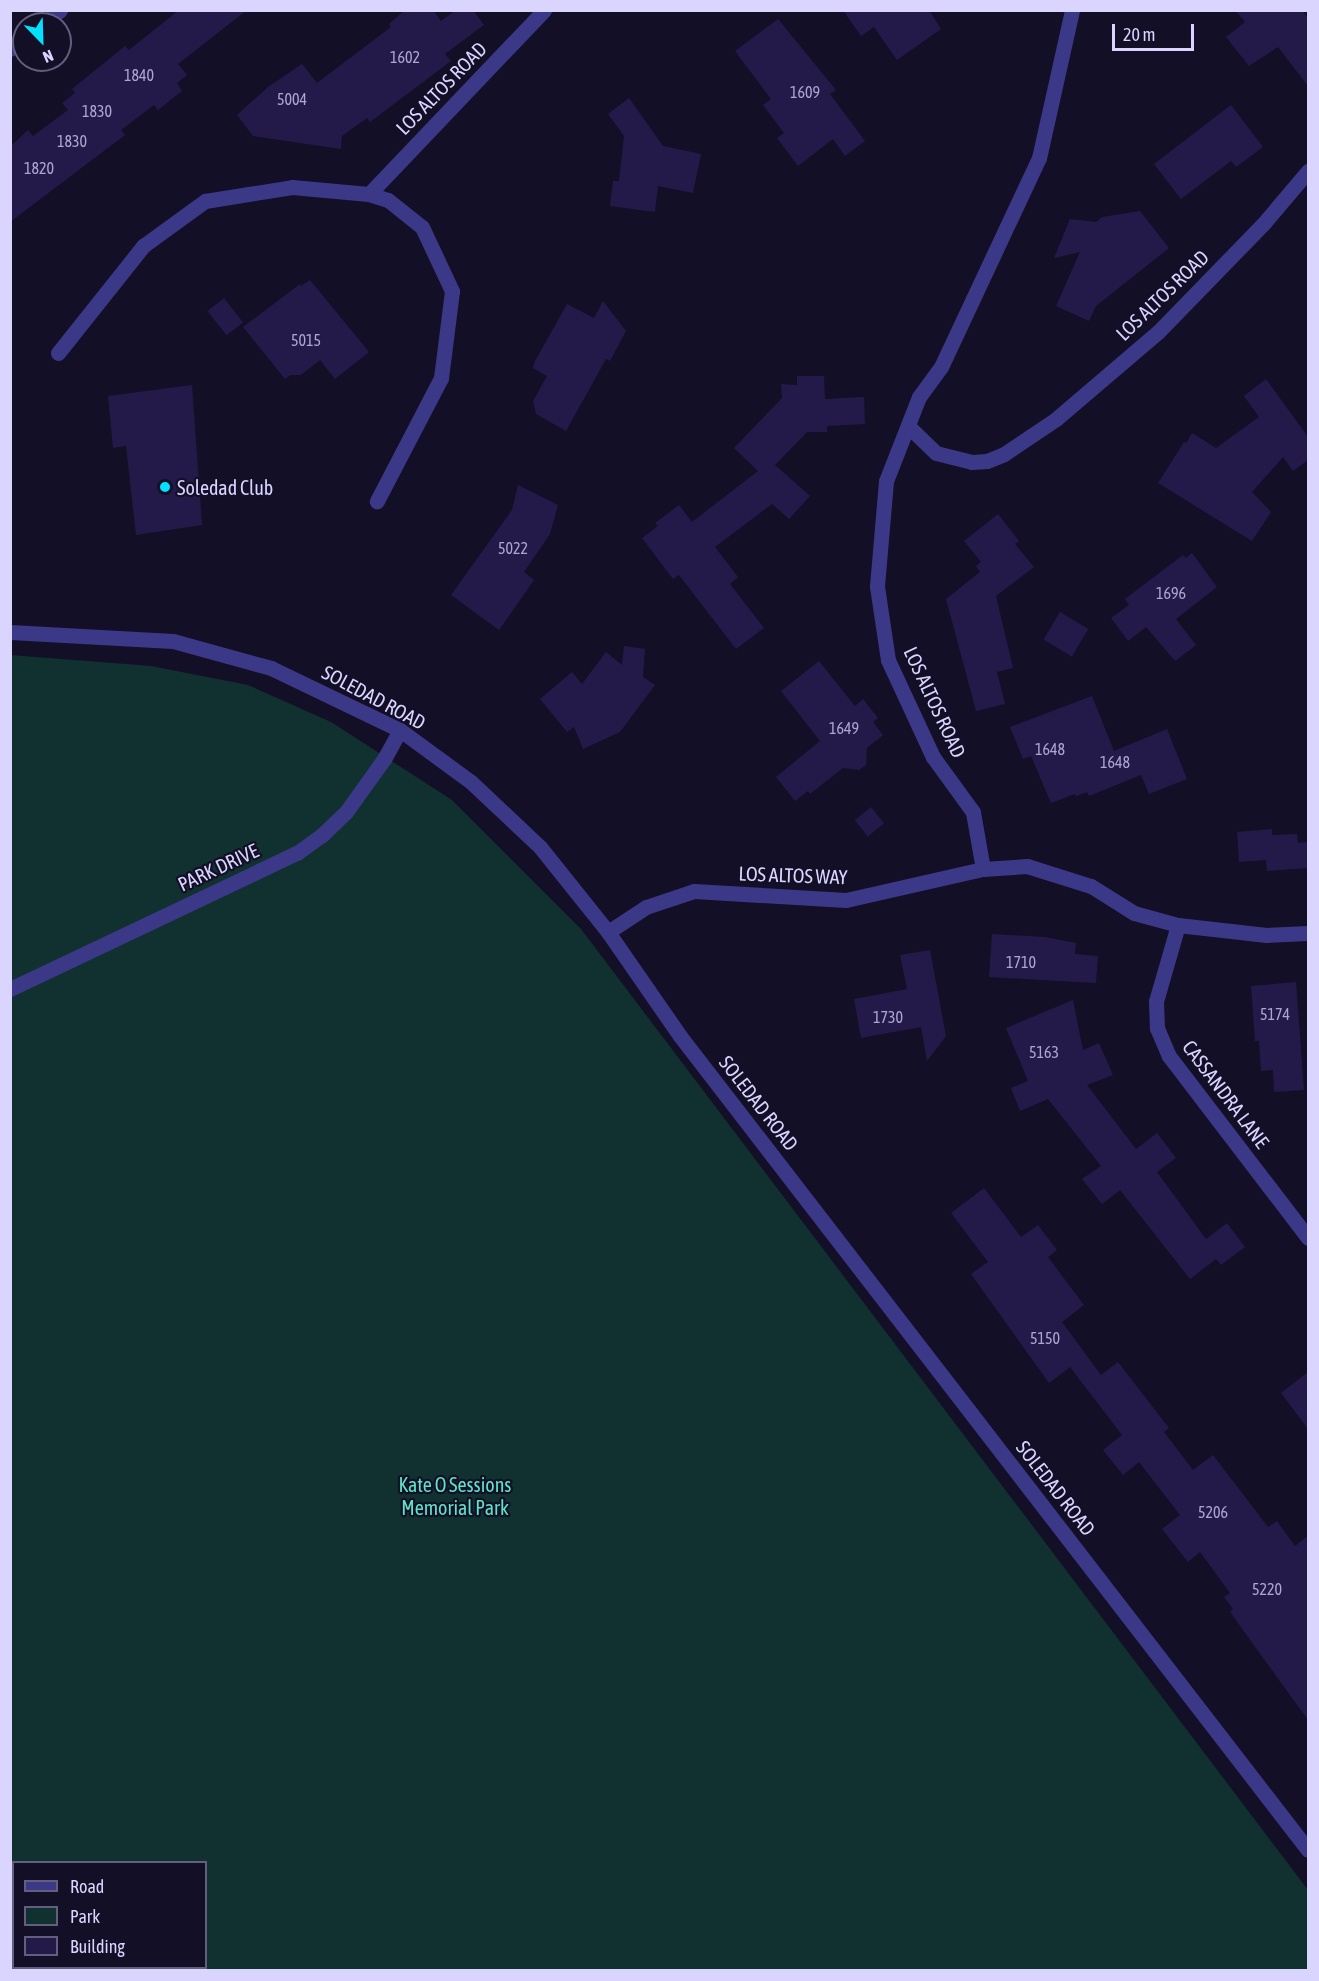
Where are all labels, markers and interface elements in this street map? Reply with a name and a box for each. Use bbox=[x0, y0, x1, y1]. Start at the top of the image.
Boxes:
north arrow bbox=[12, 12, 72, 72]
scale bar bbox=[1115, 12, 1198, 50]
text: 20 m bbox=[1123, 24, 1155, 45]
street label: LOS ALTOS ROAD bbox=[391, 37, 491, 139]
text: N bbox=[40, 47, 56, 67]
house number: 1602 bbox=[390, 47, 420, 67]
house number: 1840 bbox=[124, 65, 154, 85]
house number: 1609 bbox=[790, 82, 820, 102]
house number: 5004 bbox=[277, 89, 307, 109]
house number: 1830 bbox=[82, 101, 112, 121]
house number: 1830 bbox=[57, 131, 87, 151]
house number: 1820 bbox=[24, 158, 54, 178]
street label: LOS ALTOS ROAD bbox=[1111, 245, 1213, 345]
house number: 5015 bbox=[291, 330, 321, 350]
place label: Soledad Club bbox=[177, 475, 273, 499]
marker: Soledad Club bbox=[158, 480, 172, 494]
house number: 5022 bbox=[498, 538, 528, 558]
house number: 1696 bbox=[1156, 583, 1186, 603]
street label: LOS ALTOS ROAD bbox=[899, 643, 971, 761]
street label: SOLEDAD ROAD bbox=[318, 660, 430, 734]
house number: 1649 bbox=[829, 718, 859, 738]
house number: 1648 bbox=[1035, 739, 1065, 759]
house number: 1648 bbox=[1100, 752, 1130, 772]
street label: PARK DRIVE bbox=[174, 838, 262, 896]
street label: LOS ALTOS WAY bbox=[738, 861, 848, 889]
house number: 1710 bbox=[1006, 952, 1036, 972]
house number: 5174 bbox=[1260, 1004, 1290, 1024]
house number: 1730 bbox=[873, 1007, 903, 1027]
street label: CASSANDRA LANE bbox=[1178, 1035, 1274, 1153]
house number: 5163 bbox=[1029, 1042, 1059, 1062]
street label: SOLEDAD ROAD bbox=[715, 1051, 803, 1155]
house number: 5150 bbox=[1030, 1328, 1060, 1348]
street label: SOLEDAD ROAD bbox=[1012, 1436, 1100, 1540]
park label: Kate O Sessions Memorial Park bbox=[399, 1472, 511, 1519]
house number: 5206 bbox=[1198, 1502, 1228, 1522]
house number: 5220 bbox=[1252, 1579, 1282, 1599]
legend bbox=[12, 1861, 207, 1969]
text: Road bbox=[70, 1876, 104, 1897]
text: Park bbox=[70, 1906, 100, 1927]
text: Building bbox=[70, 1936, 125, 1957]

